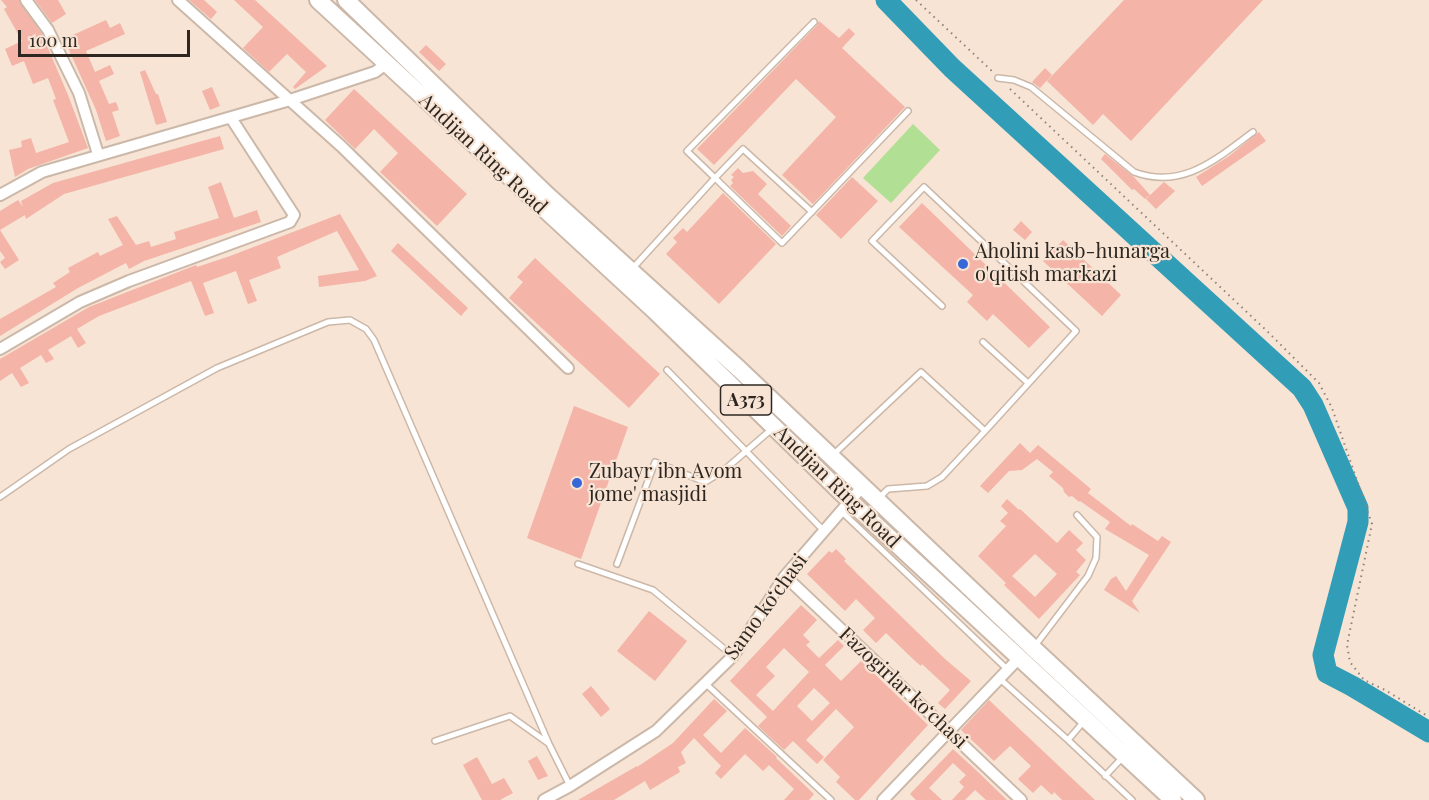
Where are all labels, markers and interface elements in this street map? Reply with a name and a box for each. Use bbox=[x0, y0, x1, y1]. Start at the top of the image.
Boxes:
scale bar bbox=[21, 18, 194, 56]
text: 100 m bbox=[29, 28, 78, 52]
street label: Andijan Ring Road bbox=[414, 89, 552, 219]
place label: Aholini kasb-hunarga o'qitish markazi bbox=[975, 240, 1170, 287]
marker: Aholini kasb-hunarga o'qitish markazi bbox=[956, 257, 970, 271]
road number: A373 bbox=[720, 385, 771, 415]
street label: Andijan Ring Road bbox=[769, 421, 905, 553]
place label: Zubayr ibn Avom jome' masjidi bbox=[589, 460, 742, 507]
marker: Zubayr ibn Avom jome' masjidi bbox=[570, 476, 584, 490]
street label: Samo koʻchasi bbox=[719, 549, 813, 665]
street label: Fazogirlar koʻchasi bbox=[834, 622, 972, 754]

